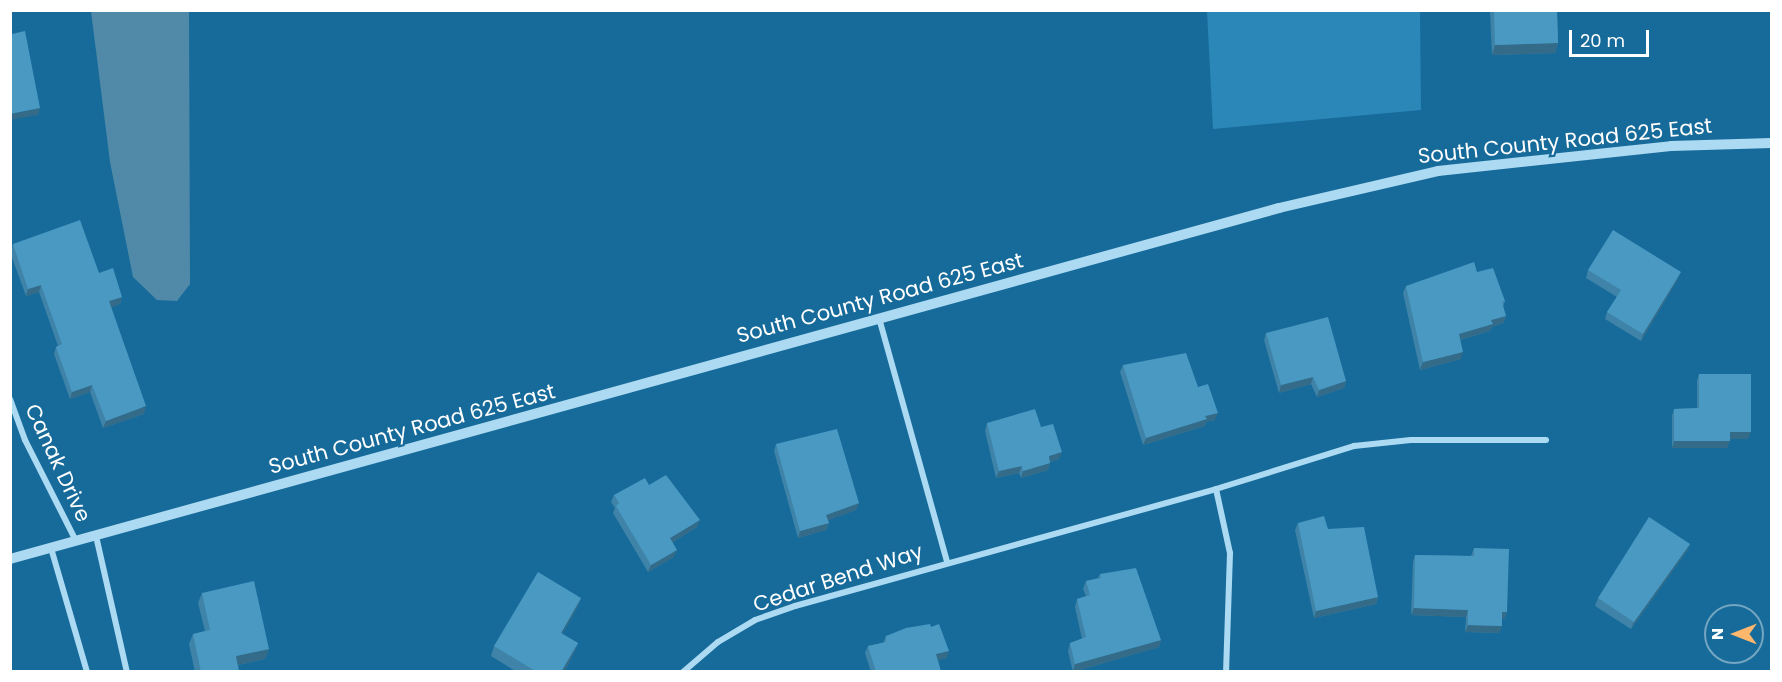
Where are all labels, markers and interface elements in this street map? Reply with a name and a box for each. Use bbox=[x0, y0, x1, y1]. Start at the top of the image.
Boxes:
scale bar bbox=[1572, 18, 1652, 56]
text: 20 m bbox=[1580, 28, 1625, 53]
street label: South County Road 625 East bbox=[1417, 113, 1713, 169]
street label: South County Road 625 East bbox=[734, 248, 1026, 348]
street label: South County Road 625 East bbox=[266, 379, 558, 479]
street label: Canak Drive bbox=[20, 400, 96, 526]
street label: Cedar Bend Way bbox=[750, 539, 926, 617]
north arrow bbox=[1704, 604, 1764, 664]
text: N bbox=[1706, 628, 1729, 640]

